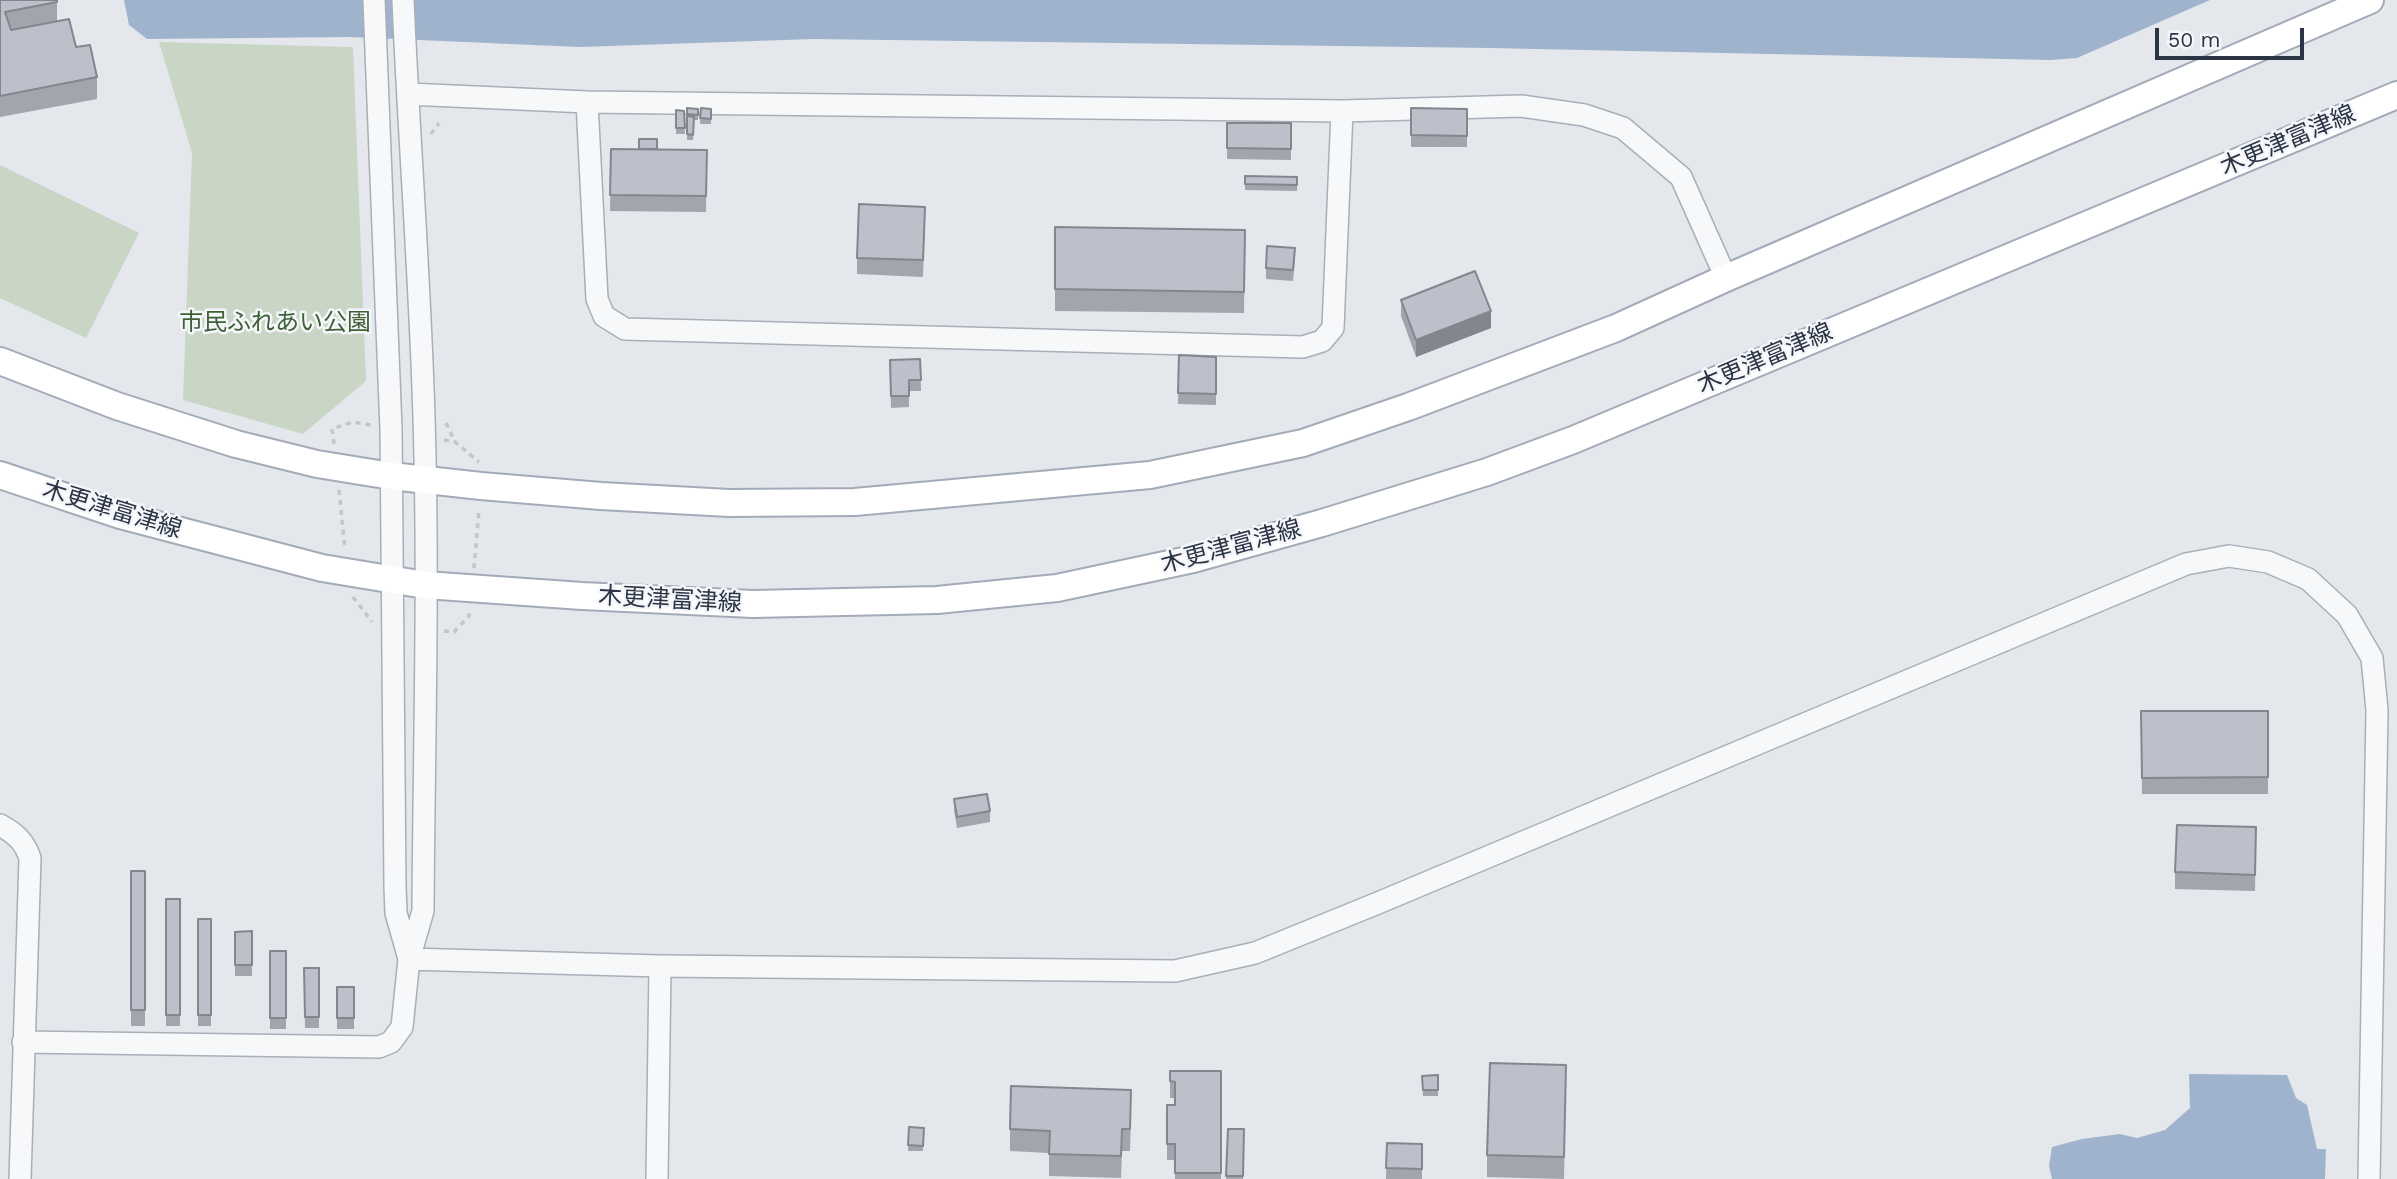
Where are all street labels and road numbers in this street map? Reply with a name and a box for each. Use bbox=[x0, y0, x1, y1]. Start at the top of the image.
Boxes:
street label: 木更津富津線 bbox=[2216, 100, 2360, 182]
street label: 木更津富津線 bbox=[1693, 318, 1837, 400]
street label: 木更津富津線 bbox=[39, 475, 185, 545]
street label: 木更津富津線 bbox=[1158, 514, 1304, 580]
street label: 木更津富津線 bbox=[597, 582, 743, 618]

